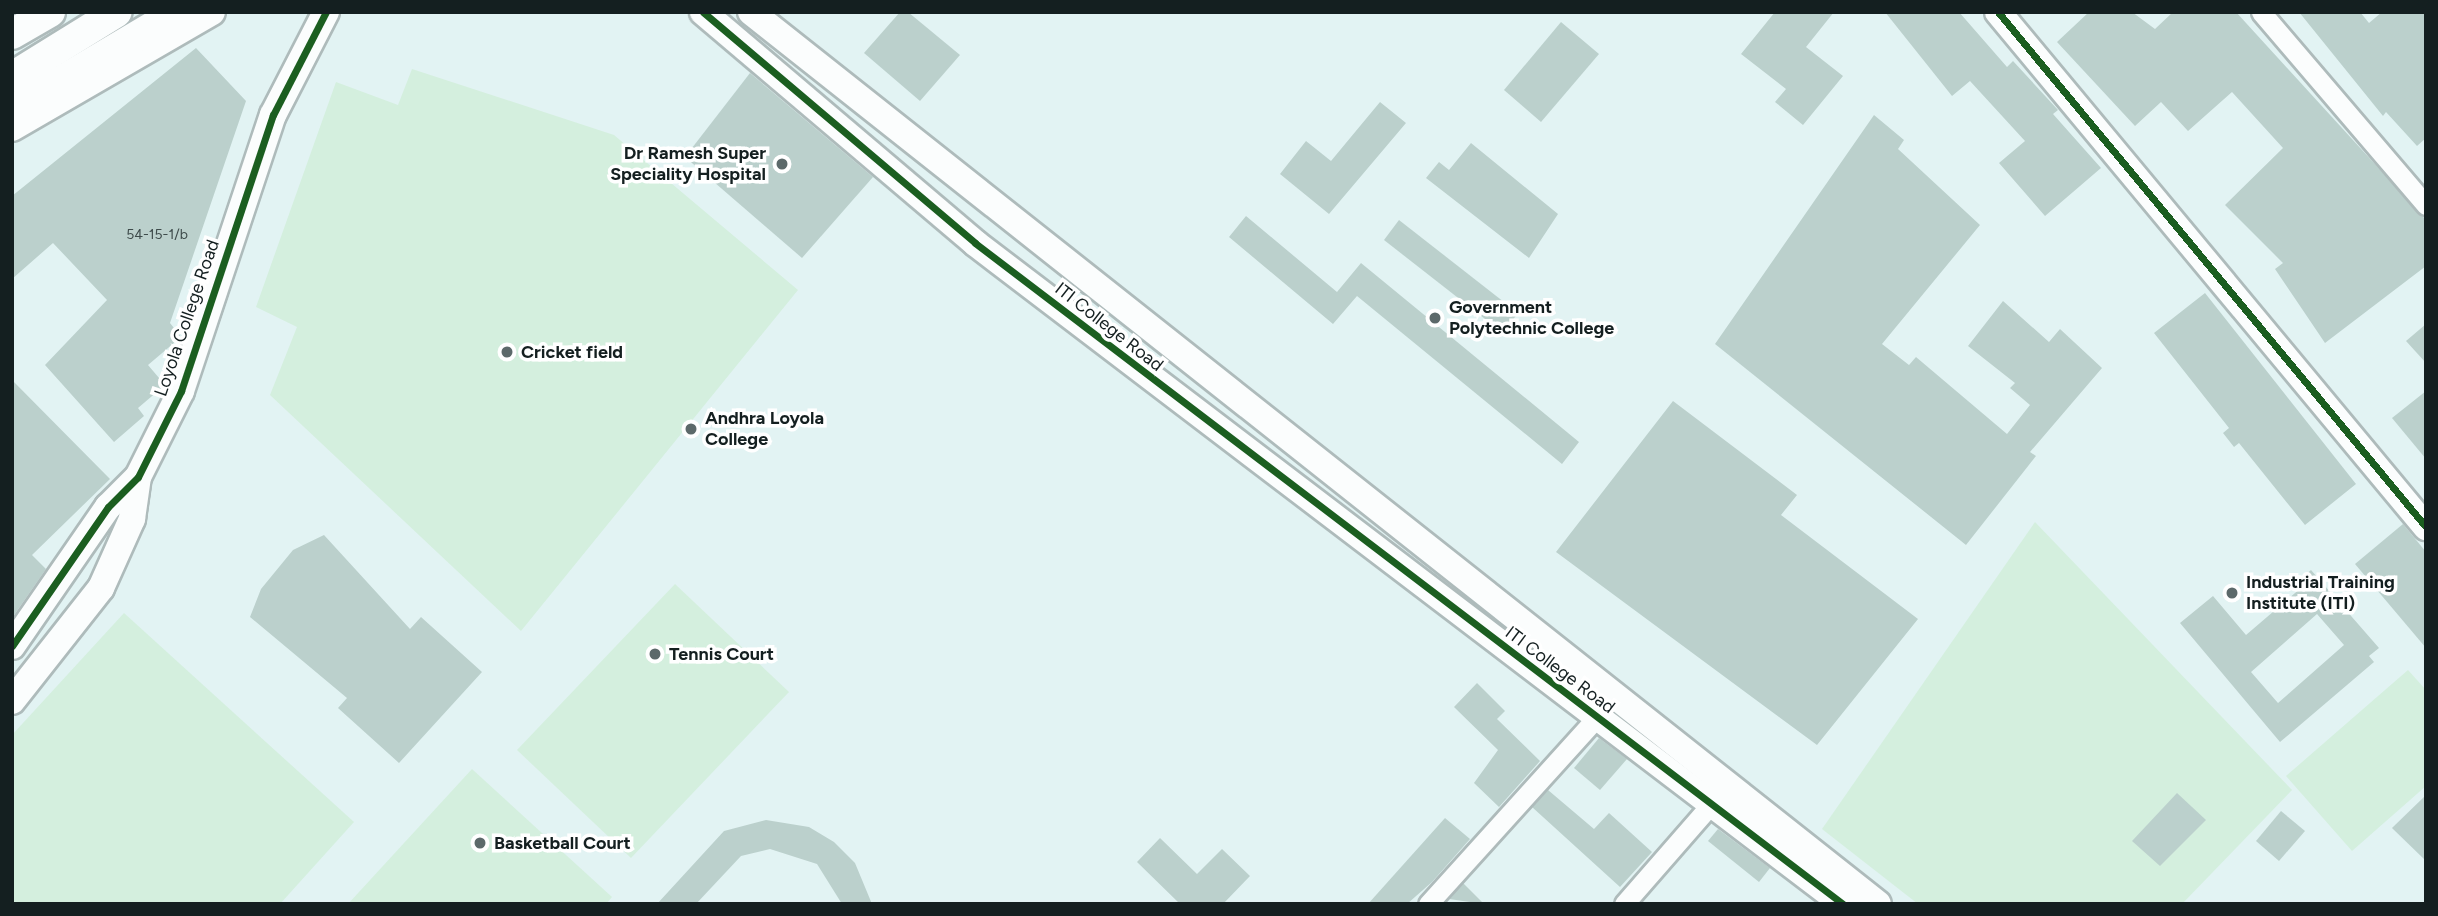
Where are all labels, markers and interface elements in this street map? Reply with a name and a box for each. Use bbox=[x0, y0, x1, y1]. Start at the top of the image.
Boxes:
place label: Dr Ramesh Super Speciality Hospital bbox=[610, 143, 766, 186]
marker: Dr Ramesh Super Speciality Hospital bbox=[772, 154, 792, 174]
house number: 54-15-1/b bbox=[126, 227, 188, 243]
street label: Loyola College Road bbox=[150, 237, 224, 399]
street label: ITI College Road bbox=[1051, 278, 1167, 376]
place label: Government Polytechnic College bbox=[1449, 297, 1614, 340]
marker: Government Polytechnic College bbox=[1427, 310, 1443, 326]
place label: Cricket field bbox=[521, 341, 623, 363]
marker: Cricket field bbox=[499, 344, 515, 360]
place label: Andhra Loyola College bbox=[705, 408, 824, 450]
marker: Andhra Loyola College bbox=[683, 421, 699, 437]
place label: Industrial Training Institute (ITI) bbox=[2246, 572, 2395, 614]
marker: Industrial Training Institute (ITI) bbox=[2224, 585, 2240, 601]
street label: ITI College Road bbox=[1501, 622, 1619, 718]
place label: Tennis Court bbox=[669, 643, 774, 665]
marker: Tennis Court bbox=[647, 646, 663, 662]
place label: Basketball Court bbox=[494, 832, 631, 854]
marker: Basketball Court bbox=[472, 835, 488, 851]

